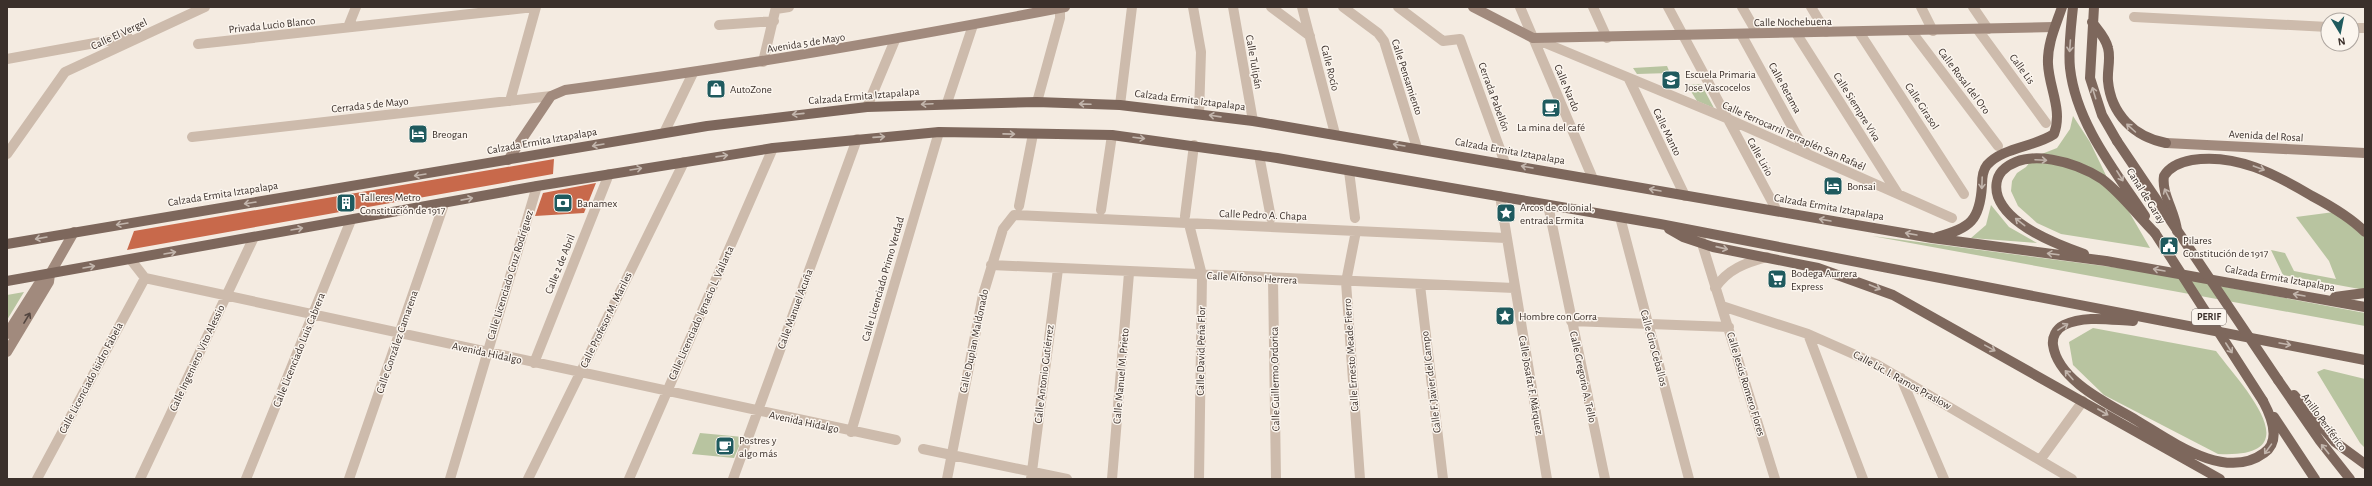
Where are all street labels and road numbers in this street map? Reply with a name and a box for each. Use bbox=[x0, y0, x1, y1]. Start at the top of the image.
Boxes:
street label: Privada Lucio Blanco bbox=[228, 15, 316, 35]
street label: Calle El Vergel bbox=[89, 16, 149, 52]
street label: Calle Nochebuena bbox=[1754, 16, 1832, 28]
street label: Avenida 5 de Mayo bbox=[766, 31, 846, 55]
street label: Calle Tulipán bbox=[1244, 34, 1264, 90]
street label: Calle Pensamiento bbox=[1390, 38, 1424, 116]
street label: Calle Rocío bbox=[1319, 44, 1341, 92]
street label: Calle Rosal del Oro bbox=[1936, 46, 1992, 116]
street label: Calle Lis bbox=[2007, 52, 2037, 86]
street label: Cerrada Pabellón bbox=[1476, 61, 1512, 133]
street label: Calle Retama bbox=[1767, 61, 1803, 115]
street label: Calle Nardo bbox=[1552, 63, 1582, 113]
street label: Calle Siempre Viva bbox=[1831, 71, 1883, 143]
street label: Calle Girasol bbox=[1903, 81, 1941, 131]
street label: Calzada Ermita Iztapalapa bbox=[808, 86, 920, 106]
street label: Calzada Ermita Iztapalapa bbox=[1134, 88, 1246, 112]
street label: Cerrada 5 de Mayo bbox=[331, 95, 409, 115]
street label: Calle Ferrocarril Terraplén San Rafaél bbox=[1721, 99, 1867, 173]
street label: Calle Manto bbox=[1651, 107, 1683, 157]
street label: Calzada Ermita Iztapalapa bbox=[486, 126, 598, 156]
street label: Avenida del Rosal bbox=[2228, 129, 2304, 143]
street label: Calzada Ermita Iztapalapa bbox=[1454, 136, 1566, 166]
street label: Calle Lirio bbox=[1745, 136, 1775, 178]
street label: Canal de Garay bbox=[2125, 166, 2168, 226]
street label: Calzada Ermita Iztapalapa bbox=[167, 180, 279, 208]
street label: Calzada Ermita Iztapalapa bbox=[1773, 192, 1885, 222]
street label: Calle Licenciado Cruz Rodríguez bbox=[485, 208, 535, 341]
street label: Calle Pedro A. Chapa bbox=[1219, 208, 1307, 222]
street label: Calle Licenciado Primo Verdad bbox=[860, 215, 906, 342]
street label: Calle 2 de Abril bbox=[543, 233, 577, 295]
street label: Calle Licenciado Ignacio L. Vallarta bbox=[666, 244, 736, 382]
street label: Calzada Ermita Iztapalapa bbox=[2224, 263, 2336, 293]
street label: Calle Manuel Acuña bbox=[775, 268, 815, 350]
street label: Calle Profesor M. Mariles bbox=[578, 270, 634, 370]
street label: Calle Alfonso Herrera bbox=[1206, 270, 1298, 286]
street label: Calle Duplan Maldonado bbox=[958, 288, 990, 394]
street label: Calle González Camarena bbox=[374, 289, 420, 395]
street label: Calle Licenciado Luis Cabrera bbox=[271, 291, 327, 409]
street label: Calle Ernesto Meade Fierro bbox=[1342, 298, 1360, 412]
street label: Calle Ingeniero Vito Alessio bbox=[167, 303, 227, 413]
street label: Calle David Peña Flor bbox=[1195, 306, 1207, 396]
street label: Calle Ciro Ceballos bbox=[1639, 309, 1669, 387]
road number: PERIF bbox=[2192, 309, 2226, 325]
street label: Calle Licenciado Isidro Fabela bbox=[57, 321, 125, 435]
street label: Calle Antonio Gutiérrez bbox=[1032, 324, 1056, 424]
street label: Calle Guillermo Ordorica bbox=[1269, 327, 1281, 431]
street label: Calle Manuel M. Prieto bbox=[1111, 328, 1131, 424]
street label: Calle F. Javier del Campo bbox=[1419, 330, 1443, 434]
street label: Calle Gregorio A. Tello bbox=[1568, 330, 1598, 424]
street label: Calle Jesús Romero Flores bbox=[1725, 331, 1767, 437]
street label: Calle Josafat F. Márquez bbox=[1517, 335, 1545, 436]
street label: Avenida Hidalgo bbox=[451, 340, 523, 366]
street label: Calle Lic. I. Ramos Praslow bbox=[1851, 349, 1953, 412]
street label: Anillo Periférico bbox=[2300, 391, 2348, 453]
street label: Avenida Hidalgo bbox=[768, 409, 840, 435]

